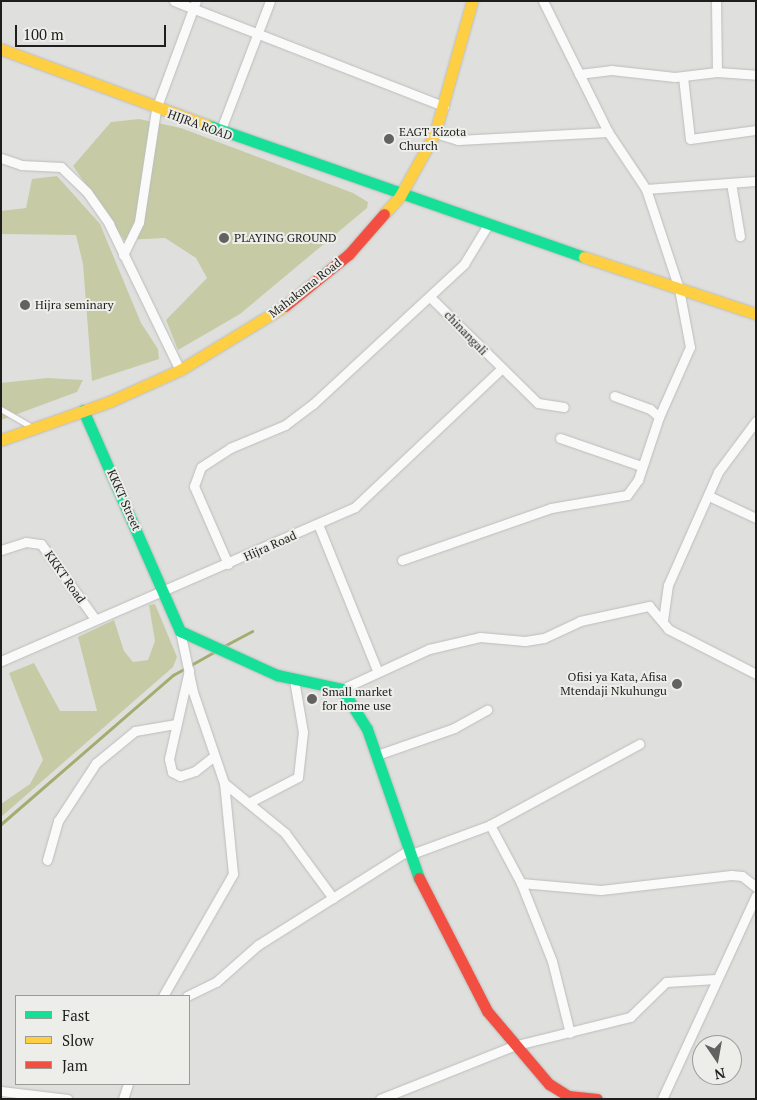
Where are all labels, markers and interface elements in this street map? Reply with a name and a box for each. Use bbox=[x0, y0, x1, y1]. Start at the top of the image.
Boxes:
scale bar bbox=[18, 15, 169, 47]
text: 100 m bbox=[23, 24, 64, 44]
street label: HIJRA ROAD bbox=[166, 107, 234, 143]
place label: EAGT Kizota Church bbox=[399, 125, 466, 153]
marker: EAGT Kizota Church bbox=[383, 133, 395, 145]
place label: PLAYING GROUND bbox=[234, 231, 337, 245]
marker: PLAYING GROUND bbox=[218, 232, 230, 244]
street label: Mahakama Road bbox=[266, 255, 344, 321]
place label: Hijra seminary bbox=[35, 298, 114, 312]
marker: Hijra seminary bbox=[19, 299, 31, 311]
street label: chinangali bbox=[441, 308, 491, 358]
street label: KKKT Street bbox=[104, 467, 144, 533]
street label: Hijra Road bbox=[241, 528, 299, 564]
street label: KKKT Road bbox=[42, 548, 88, 606]
place label: Ofisi ya Kata, Afisa Mtendaji Nkuhungu bbox=[560, 670, 667, 698]
marker: Ofisi ya Kata, Afisa Mtendaji Nkuhungu bbox=[671, 678, 683, 690]
place label: Small market for home use bbox=[322, 685, 393, 713]
marker: Small market for home use bbox=[306, 693, 318, 705]
legend bbox=[15, 995, 190, 1085]
text: Fast bbox=[62, 1005, 90, 1025]
text: Slow bbox=[62, 1030, 94, 1050]
north arrow bbox=[692, 1035, 742, 1085]
text: Jam bbox=[62, 1055, 88, 1075]
text: N bbox=[713, 1064, 727, 1085]

